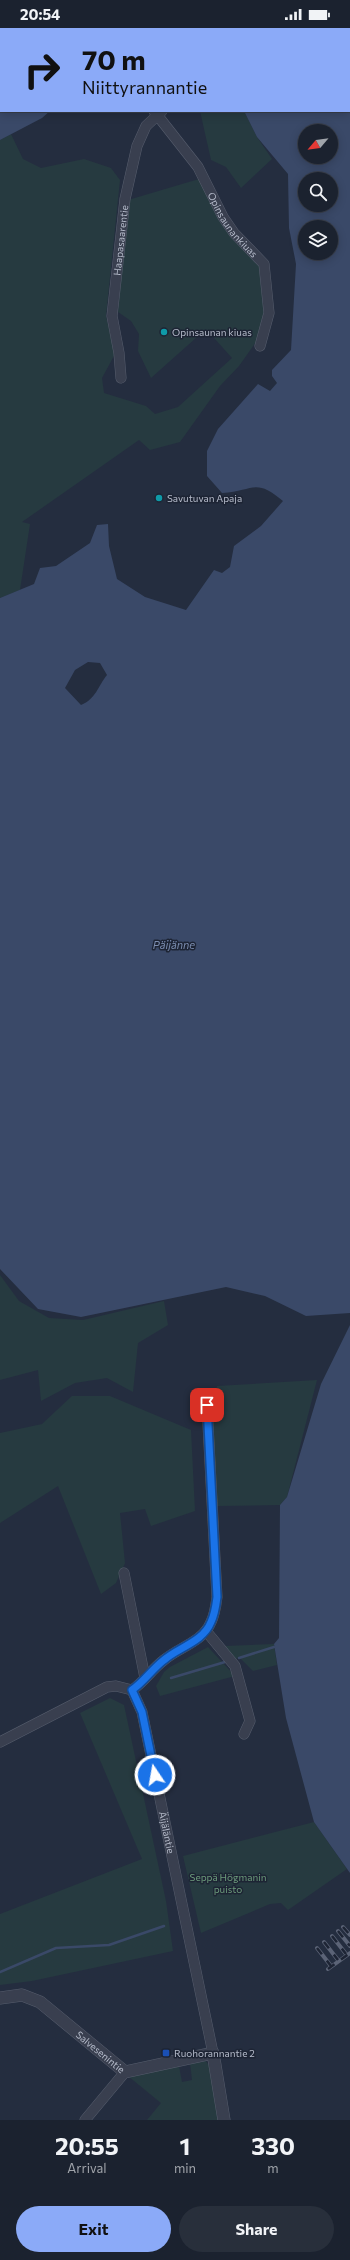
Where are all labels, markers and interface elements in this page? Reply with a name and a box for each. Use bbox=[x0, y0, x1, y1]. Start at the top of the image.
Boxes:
text: 20:54 bbox=[20, 5, 60, 23]
text: 70 m bbox=[82, 42, 146, 76]
icon: right bbox=[16, 44, 68, 96]
text: Niittyrannantie bbox=[82, 76, 207, 98]
north arrow bbox=[298, 124, 338, 164]
map controls bbox=[298, 124, 338, 260]
button: search bbox=[298, 172, 338, 212]
street label: Opinsaunankiuas bbox=[206, 190, 260, 260]
street label: Haapasaarentie bbox=[111, 204, 130, 276]
button: layers bbox=[298, 220, 338, 260]
place label: Opinsaunan kiuas bbox=[172, 326, 252, 338]
marker: Opinsaunan kiuas bbox=[159, 327, 169, 337]
place label: Savutuvan Apaja bbox=[167, 492, 242, 504]
marker: Savutuvan Apaja bbox=[154, 493, 164, 503]
water label: Päijänne bbox=[153, 938, 195, 951]
pin bbox=[190, 1388, 224, 1422]
icon: arrive bbox=[196, 1394, 218, 1416]
position arrow bbox=[134, 1754, 176, 1796]
street label: Äijäläntie bbox=[157, 1810, 177, 1855]
park label: Seppä Högmanin puisto bbox=[190, 1871, 266, 1895]
street label: Salvesenintie bbox=[74, 2028, 127, 2076]
place label: Ruohorannantie 2 bbox=[174, 2047, 255, 2059]
marker: Ruohorannantie 2 bbox=[161, 2048, 171, 2058]
text: 20:55 bbox=[55, 2131, 119, 2160]
text: 1 bbox=[180, 2131, 190, 2160]
text: 330 bbox=[251, 2131, 295, 2160]
text: Arrival bbox=[67, 2160, 107, 2176]
text: min bbox=[174, 2160, 196, 2176]
text: m bbox=[267, 2160, 279, 2176]
button: Exit bbox=[16, 2206, 171, 2252]
button: Share bbox=[179, 2206, 334, 2252]

